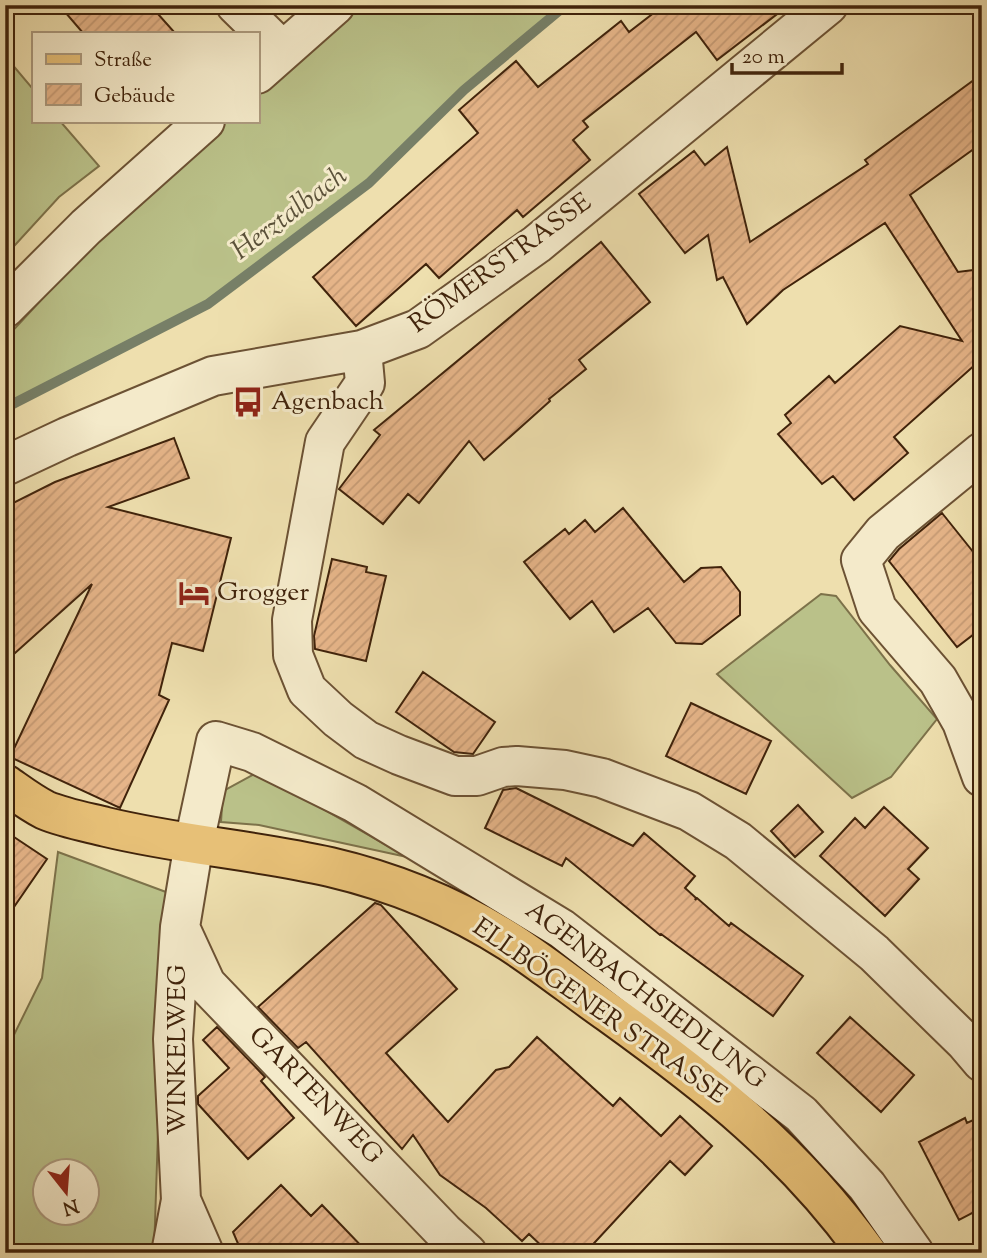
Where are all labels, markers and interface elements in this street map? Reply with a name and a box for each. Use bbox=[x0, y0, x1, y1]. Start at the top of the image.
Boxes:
legend bbox=[32, 32, 259, 122]
scale bar bbox=[732, 32, 842, 76]
text: 20 m bbox=[742, 43, 785, 73]
text: Straße bbox=[94, 46, 152, 76]
text: Gebäude bbox=[94, 82, 175, 112]
water label: Herztalbach bbox=[224, 157, 356, 271]
street label: RÖMERSTRASSE bbox=[402, 185, 600, 343]
place label: Agenbach bbox=[271, 384, 384, 421]
bus stop icon: Agenbach bbox=[231, 385, 265, 419]
place label: Grogger bbox=[217, 575, 309, 612]
hotel icon: Grogger bbox=[177, 576, 211, 610]
street label: AGENBACHSIEDLUNG bbox=[517, 893, 773, 1099]
street label: ELLBÖGENER STRASSE bbox=[464, 910, 734, 1114]
street label: WINKELWEG bbox=[160, 964, 197, 1136]
street label: GARTENWEG bbox=[239, 1019, 391, 1173]
north arrow bbox=[32, 1156, 102, 1226]
text: N bbox=[59, 1191, 81, 1221]

